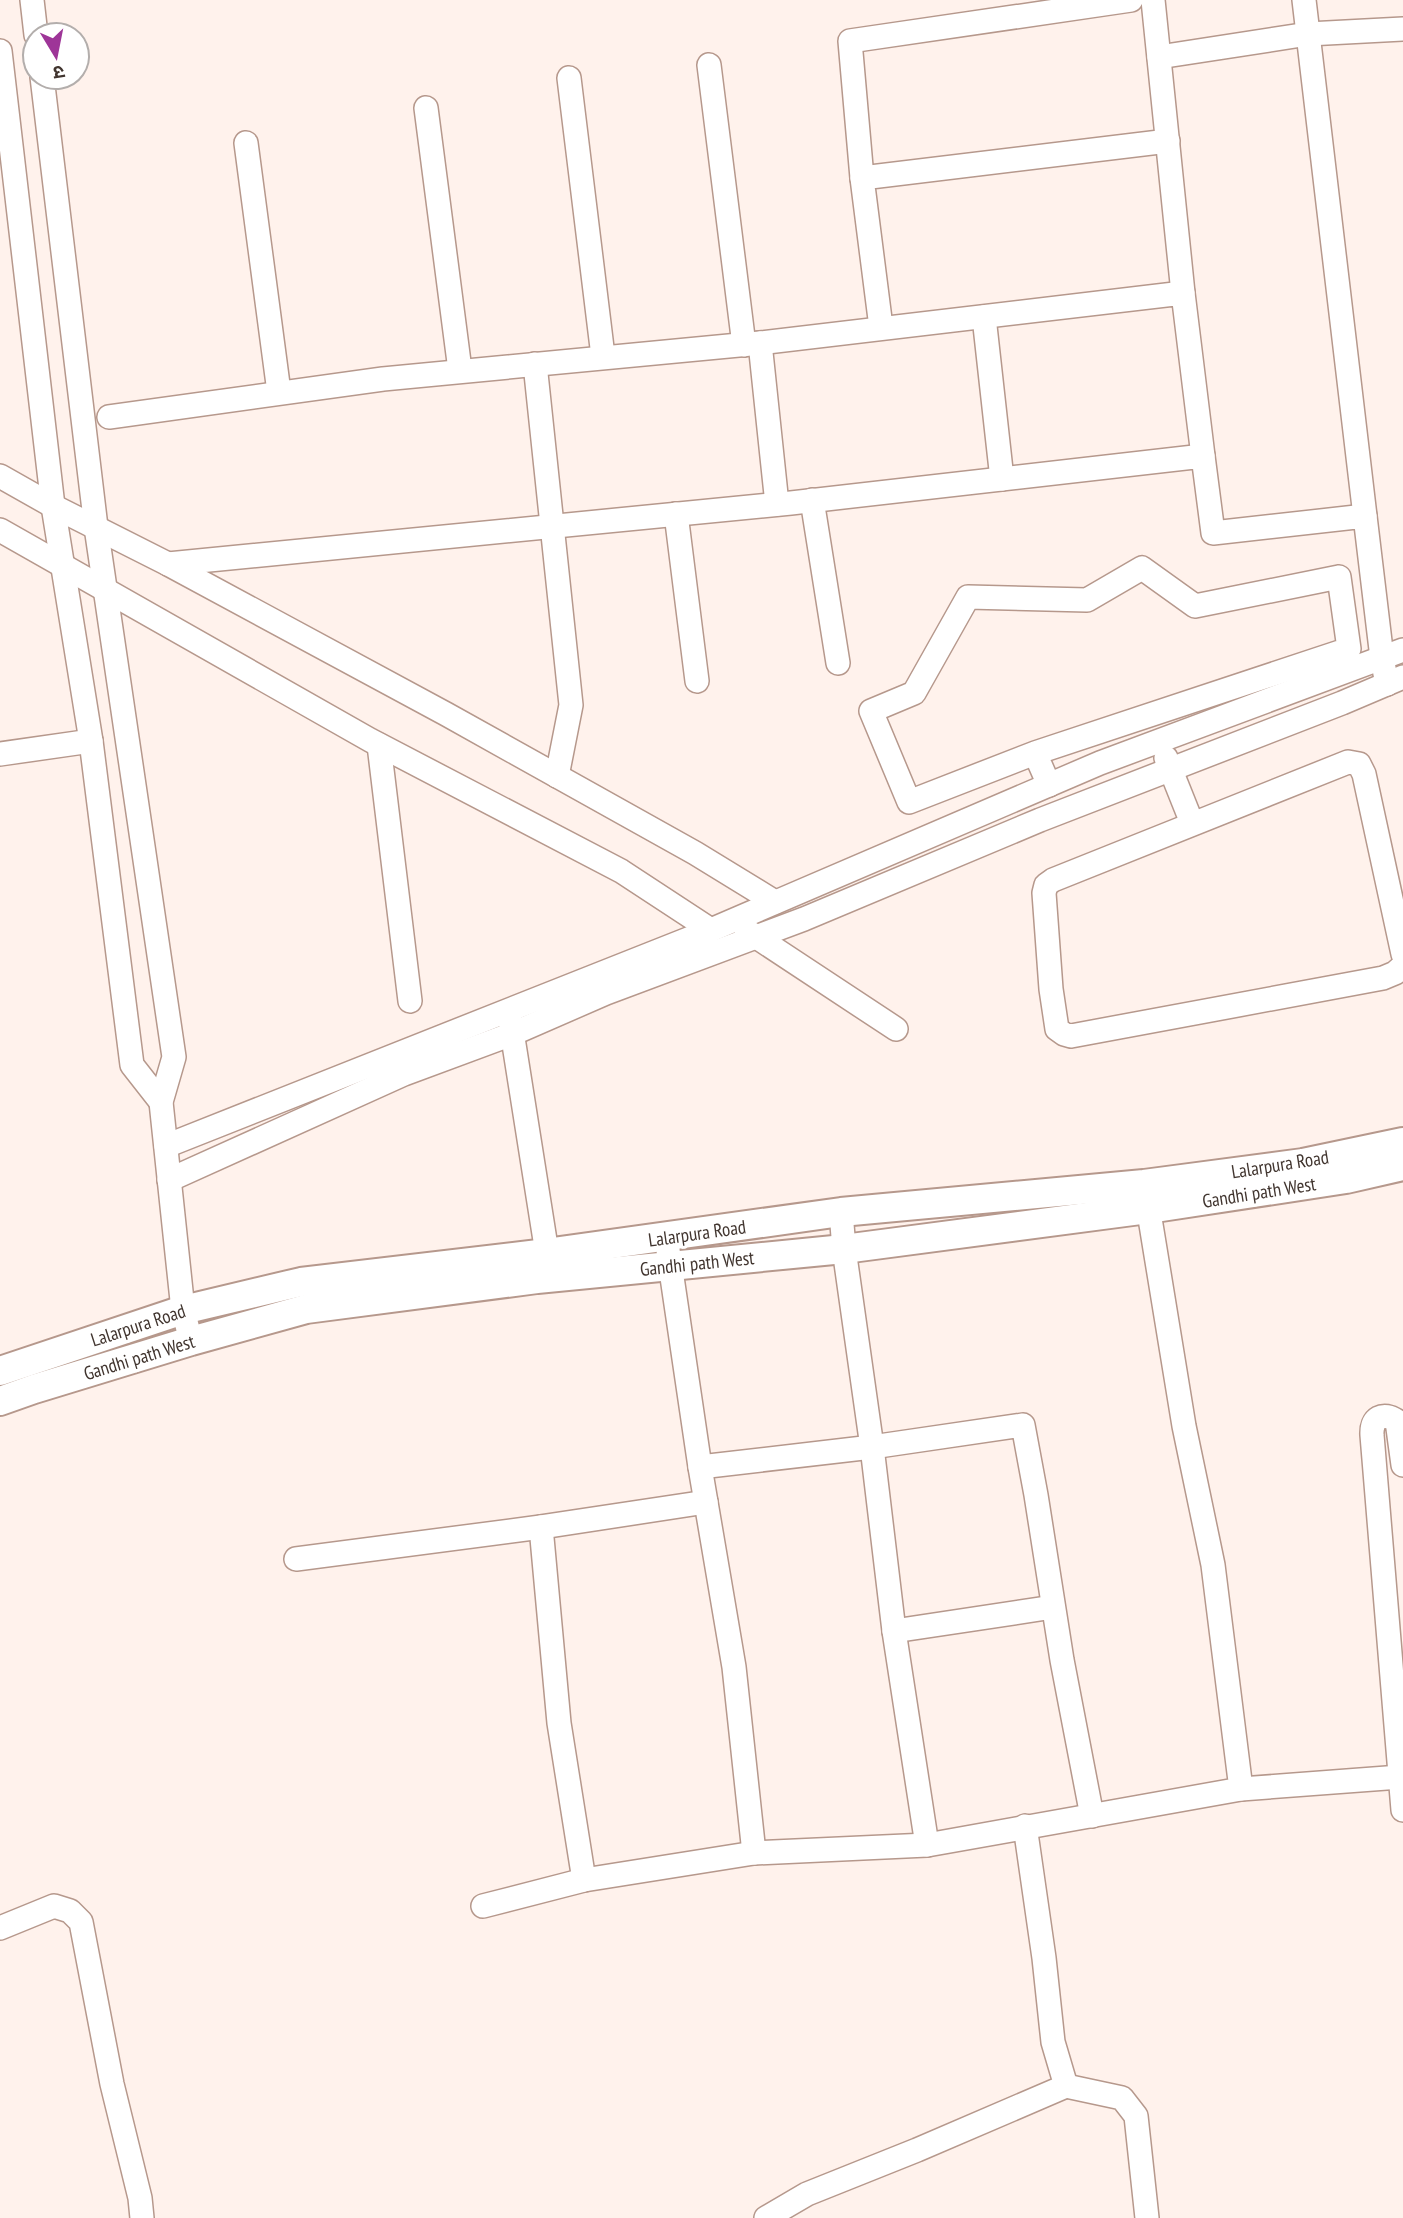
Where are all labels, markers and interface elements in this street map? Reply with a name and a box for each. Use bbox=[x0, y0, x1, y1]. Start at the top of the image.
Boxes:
north arrow bbox=[21, 21, 91, 91]
text: उ bbox=[51, 60, 67, 86]
street label: Lalarpura Road bbox=[1230, 1144, 1330, 1184]
street label: Gandhi path West bbox=[1200, 1171, 1318, 1213]
street label: Lalarpura Road bbox=[647, 1214, 747, 1252]
street label: Gandhi path West bbox=[639, 1245, 756, 1281]
street label: Lalarpura Road bbox=[88, 1298, 188, 1352]
street label: Gandhi path West bbox=[81, 1329, 198, 1385]

